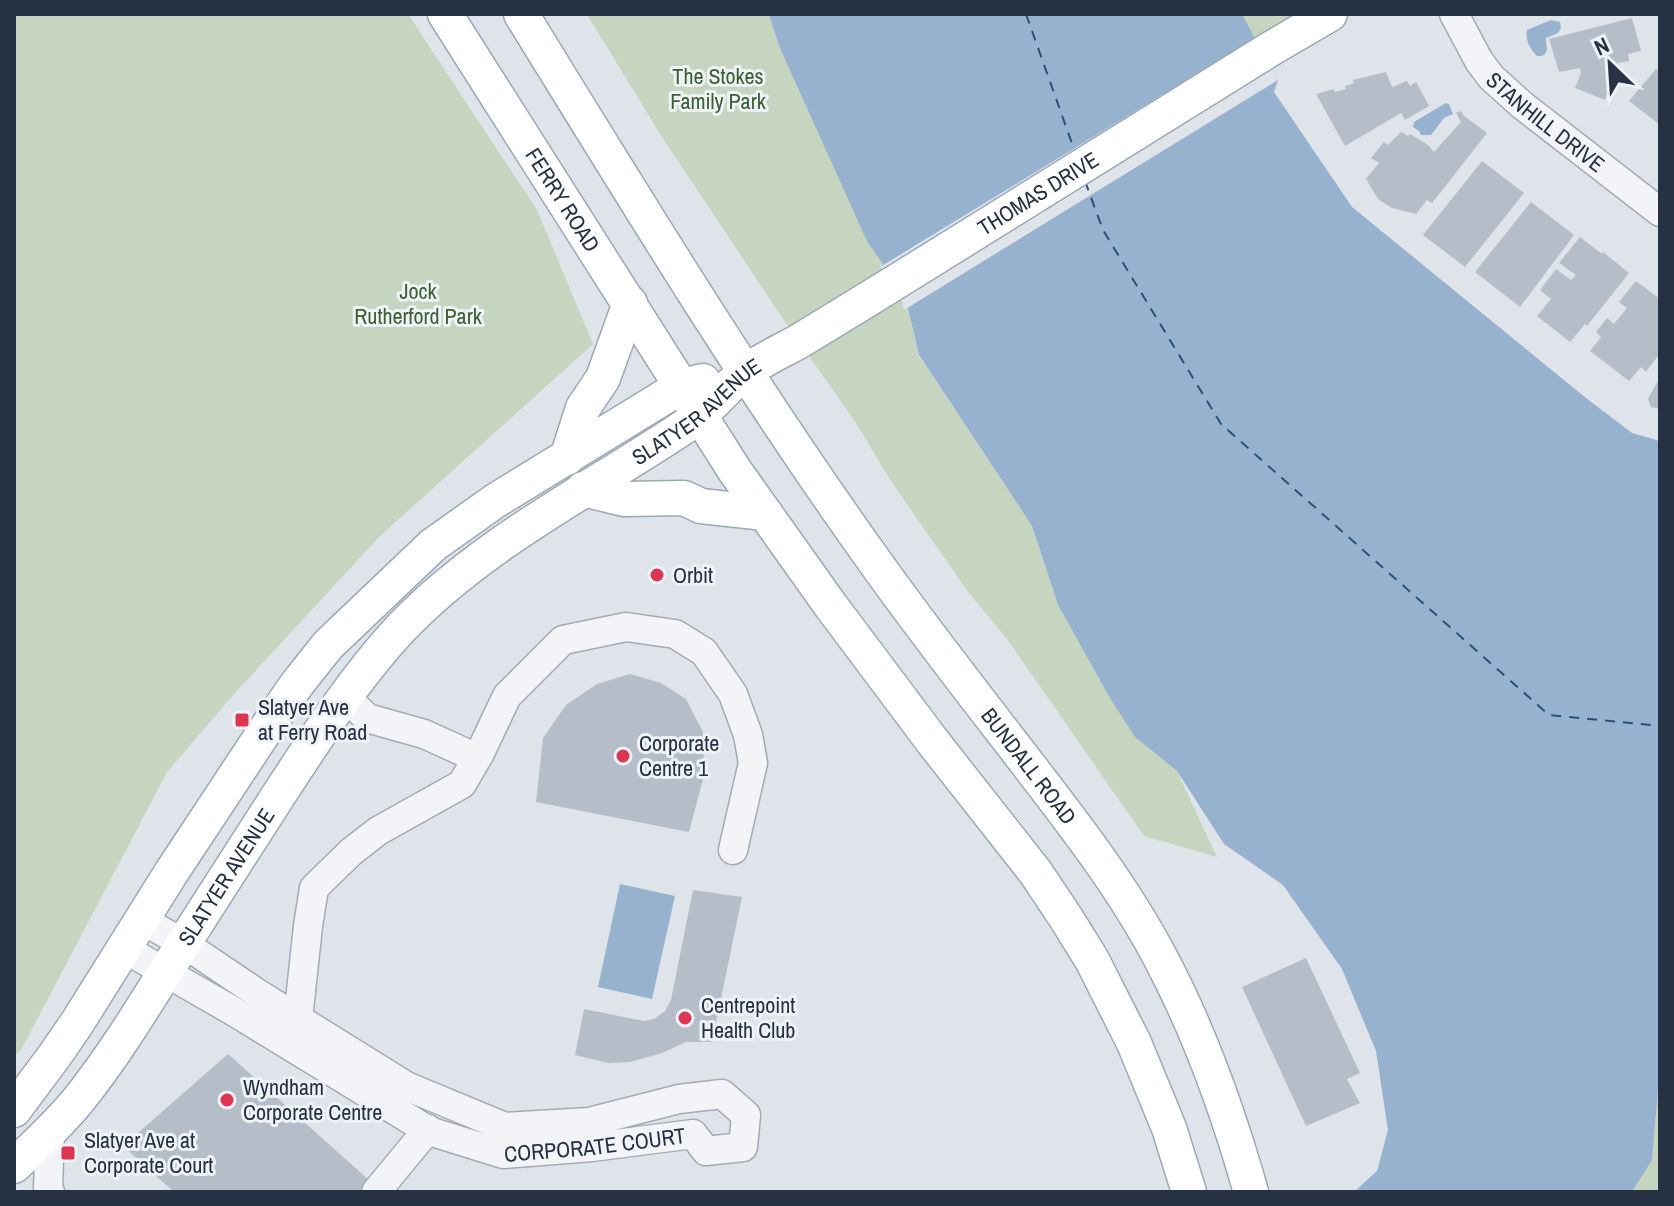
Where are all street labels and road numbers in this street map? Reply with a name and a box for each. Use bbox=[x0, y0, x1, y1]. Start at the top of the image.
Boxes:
street label: STANHILL DRIVE bbox=[1480, 65, 1611, 179]
street label: FERRY ROAD bbox=[519, 142, 607, 258]
street label: THOMAS DRIVE bbox=[972, 144, 1104, 242]
street label: SLATYER AVENUE bbox=[626, 351, 767, 472]
street label: BUNDALL ROAD bbox=[974, 701, 1083, 830]
street label: SLATYER AVENUE bbox=[171, 802, 281, 951]
street label: CORPORATE COURT bbox=[503, 1120, 687, 1169]

